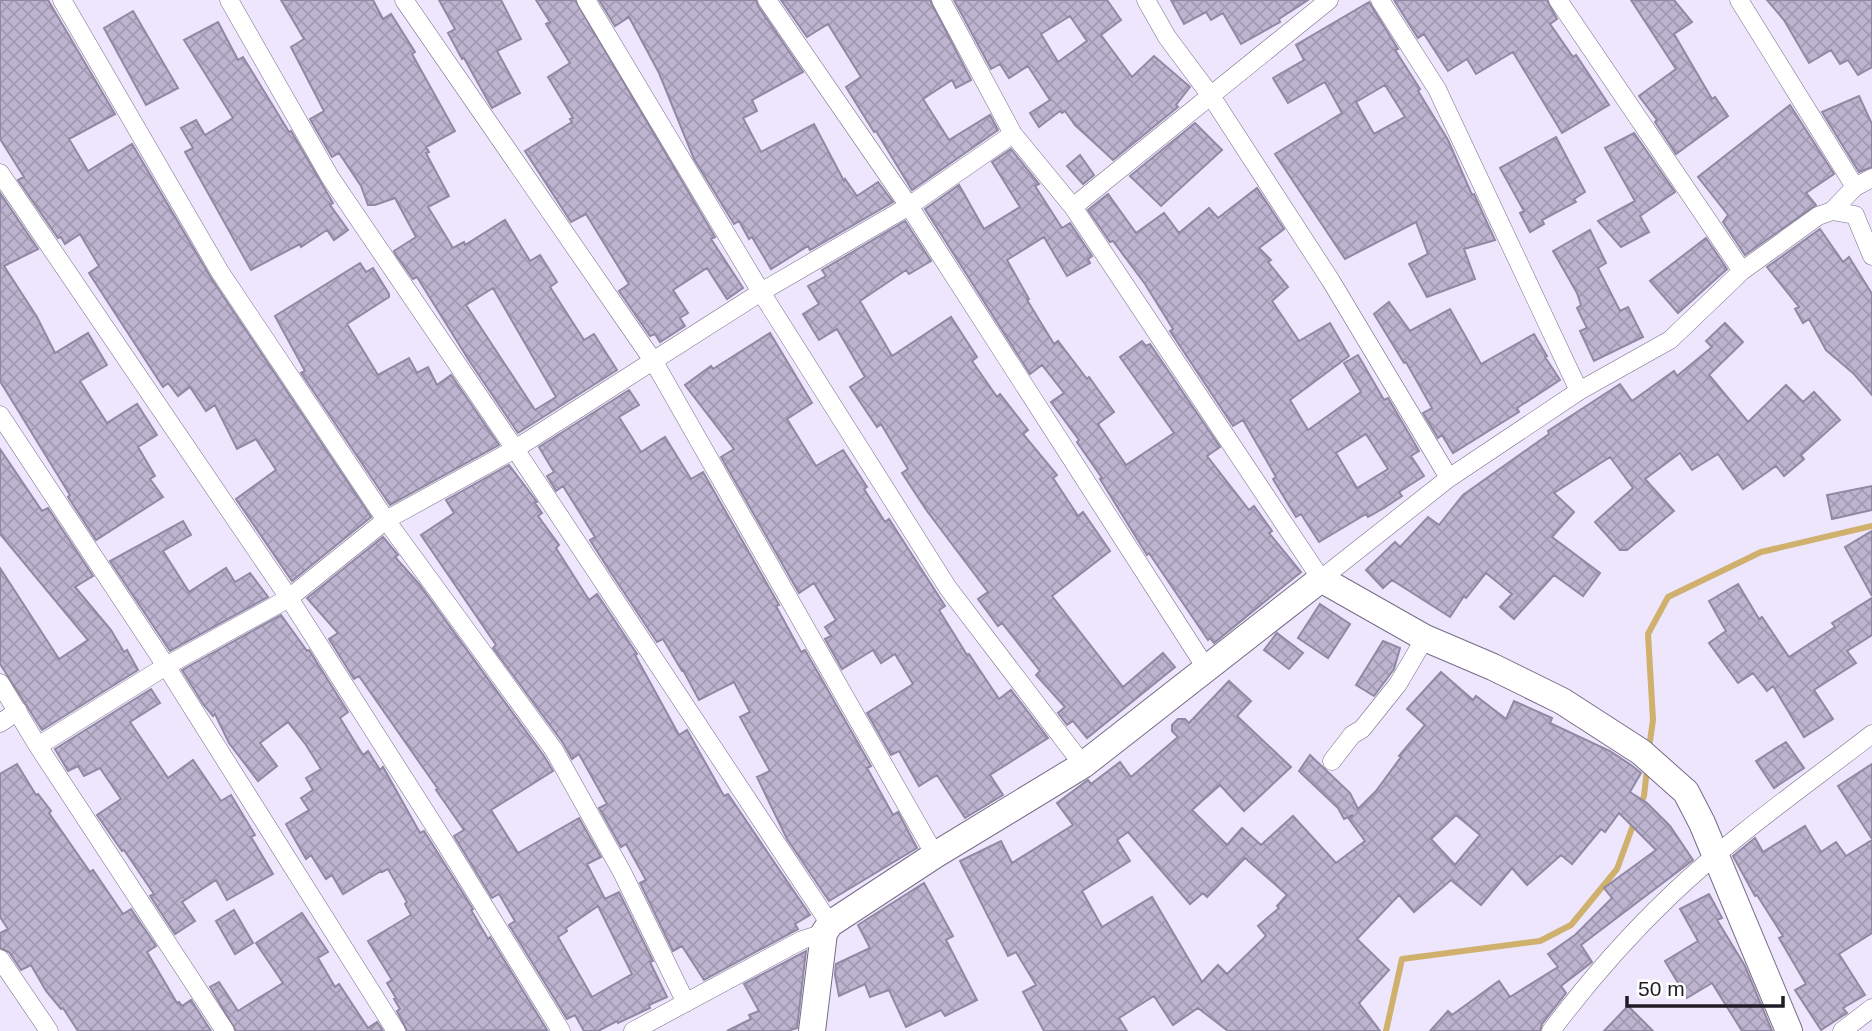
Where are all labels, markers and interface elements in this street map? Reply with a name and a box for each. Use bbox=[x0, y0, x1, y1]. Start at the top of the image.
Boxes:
scale bar bbox=[1627, 964, 1783, 1008]
text: 50 m bbox=[1638, 977, 1685, 1000]

